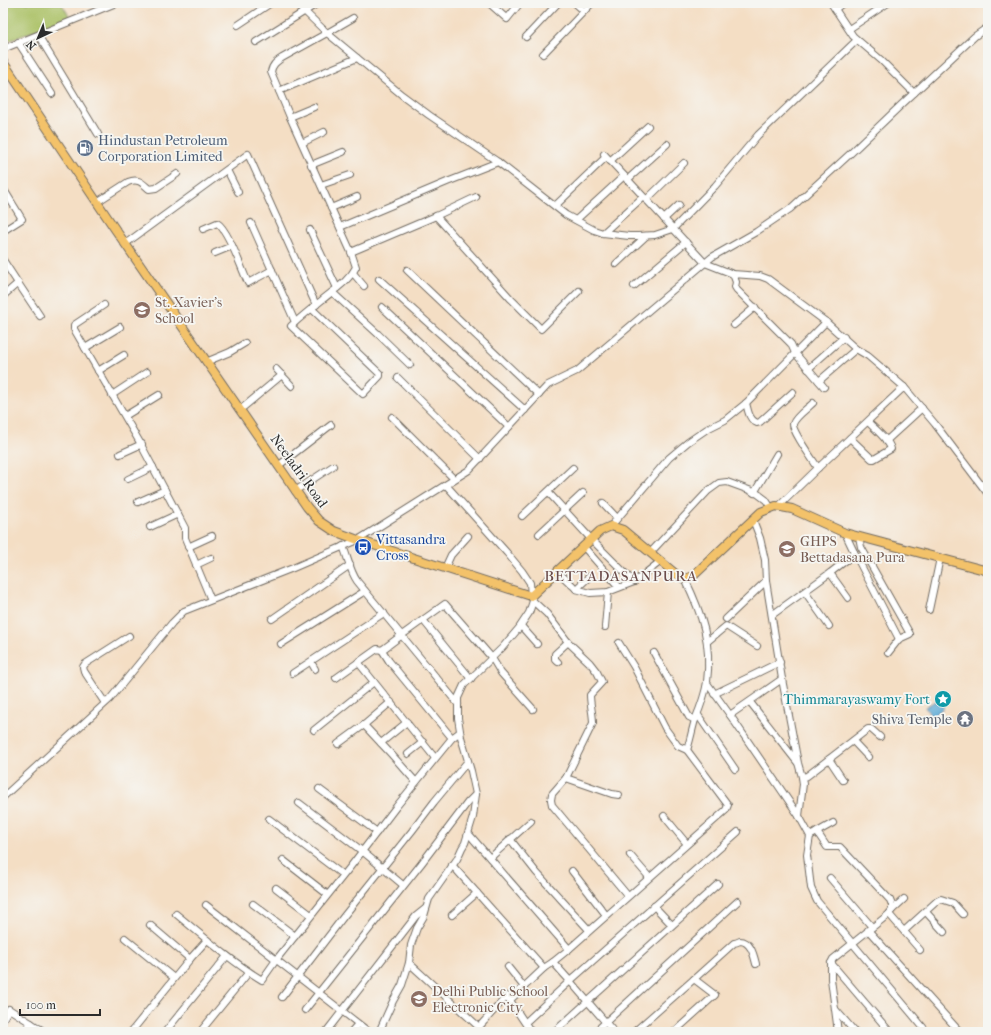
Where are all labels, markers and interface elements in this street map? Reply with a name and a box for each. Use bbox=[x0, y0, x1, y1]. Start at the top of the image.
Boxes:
north arrow bbox=[18, 18, 58, 58]
text: N bbox=[23, 37, 39, 52]
place label: Hindustan Petroleum Corporation Limited bbox=[98, 132, 228, 165]
fuel station icon: Hindustan Petroleum Corporation Limited bbox=[75, 138, 95, 158]
place label: St. Xavier's School bbox=[155, 294, 222, 327]
school or university icon: St. Xavier's School bbox=[132, 300, 152, 320]
street label: Neeladri Road bbox=[267, 431, 331, 511]
place label: Vittasandra Cross bbox=[375, 531, 446, 564]
place label: GHPS Bettadasana Pura bbox=[800, 533, 905, 566]
bus stop icon: Vittasandra Cross bbox=[353, 537, 373, 557]
school or university icon: GHPS Bettadasana Pura bbox=[777, 539, 797, 559]
district label: BETTADASANPURA bbox=[544, 567, 698, 585]
place icon: Thimmarayaswamy Fort bbox=[933, 689, 953, 709]
place label: Thimmarayaswamy Fort bbox=[784, 691, 930, 708]
temple icon: Shiva Temple bbox=[955, 709, 975, 729]
place label: Shiva Temple bbox=[872, 711, 952, 728]
place label: Delhi Public School Electronic City bbox=[432, 983, 548, 1016]
school or university icon: Delhi Public School Electronic City bbox=[409, 989, 429, 1009]
scale bar bbox=[20, 991, 100, 1017]
text: 100 m bbox=[26, 998, 56, 1012]

